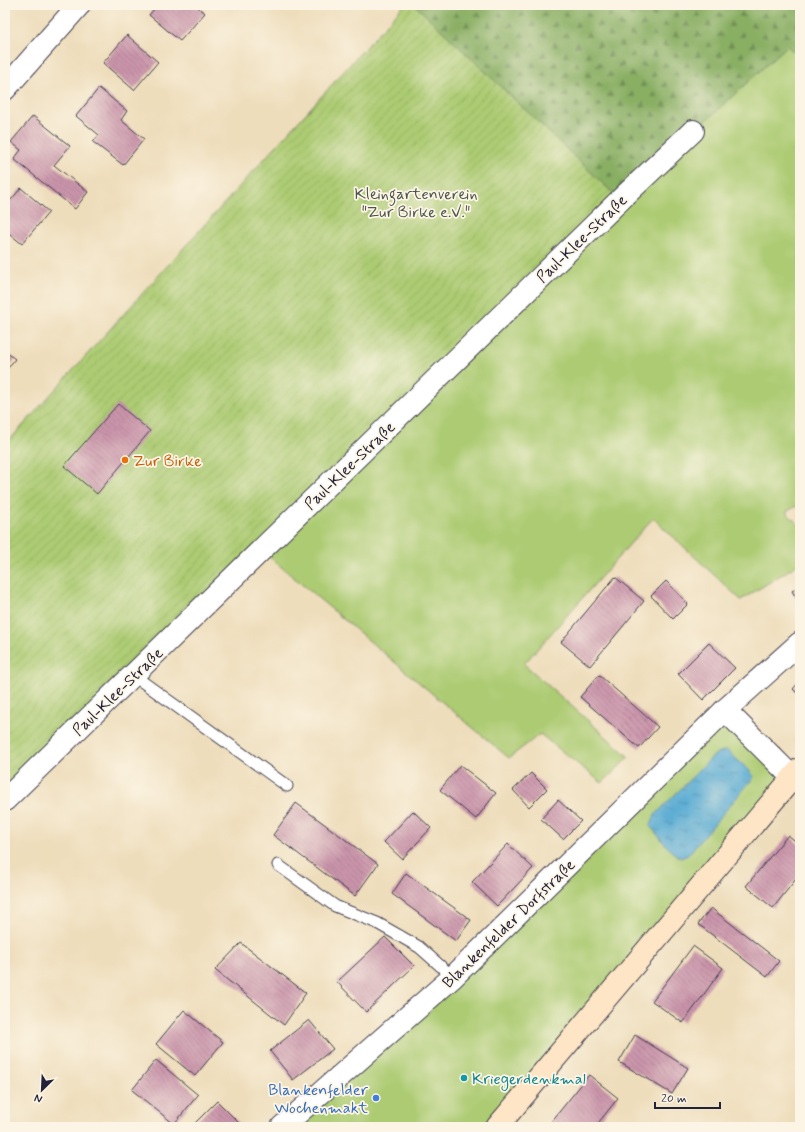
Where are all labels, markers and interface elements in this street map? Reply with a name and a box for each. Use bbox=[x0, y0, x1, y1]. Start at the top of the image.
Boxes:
park label: Kleingartenverein "Zur Birke e.V." bbox=[355, 184, 477, 223]
street label: Paul-Klee-Straße bbox=[532, 190, 632, 288]
street label: Paul-Klee-Straße bbox=[300, 417, 400, 515]
place label: Zur Birke bbox=[133, 451, 202, 472]
marker: Zur Birke bbox=[120, 455, 130, 465]
street label: Paul-Klee-Straße bbox=[68, 643, 168, 741]
street label: Blankenfelder Dorfstraße bbox=[438, 855, 580, 993]
place label: Kriegerdenkmal bbox=[472, 1069, 586, 1091]
north arrow bbox=[22, 1070, 62, 1110]
marker: Kriegerdenkmal bbox=[459, 1073, 469, 1083]
place label: Blankenfelder Wochenmakt bbox=[268, 1080, 369, 1119]
scale bar bbox=[655, 1084, 720, 1110]
text: N bbox=[32, 1090, 45, 1106]
text: 20 m bbox=[661, 1091, 687, 1107]
marker: Blankenfelder Wochenmakt bbox=[371, 1093, 381, 1103]

